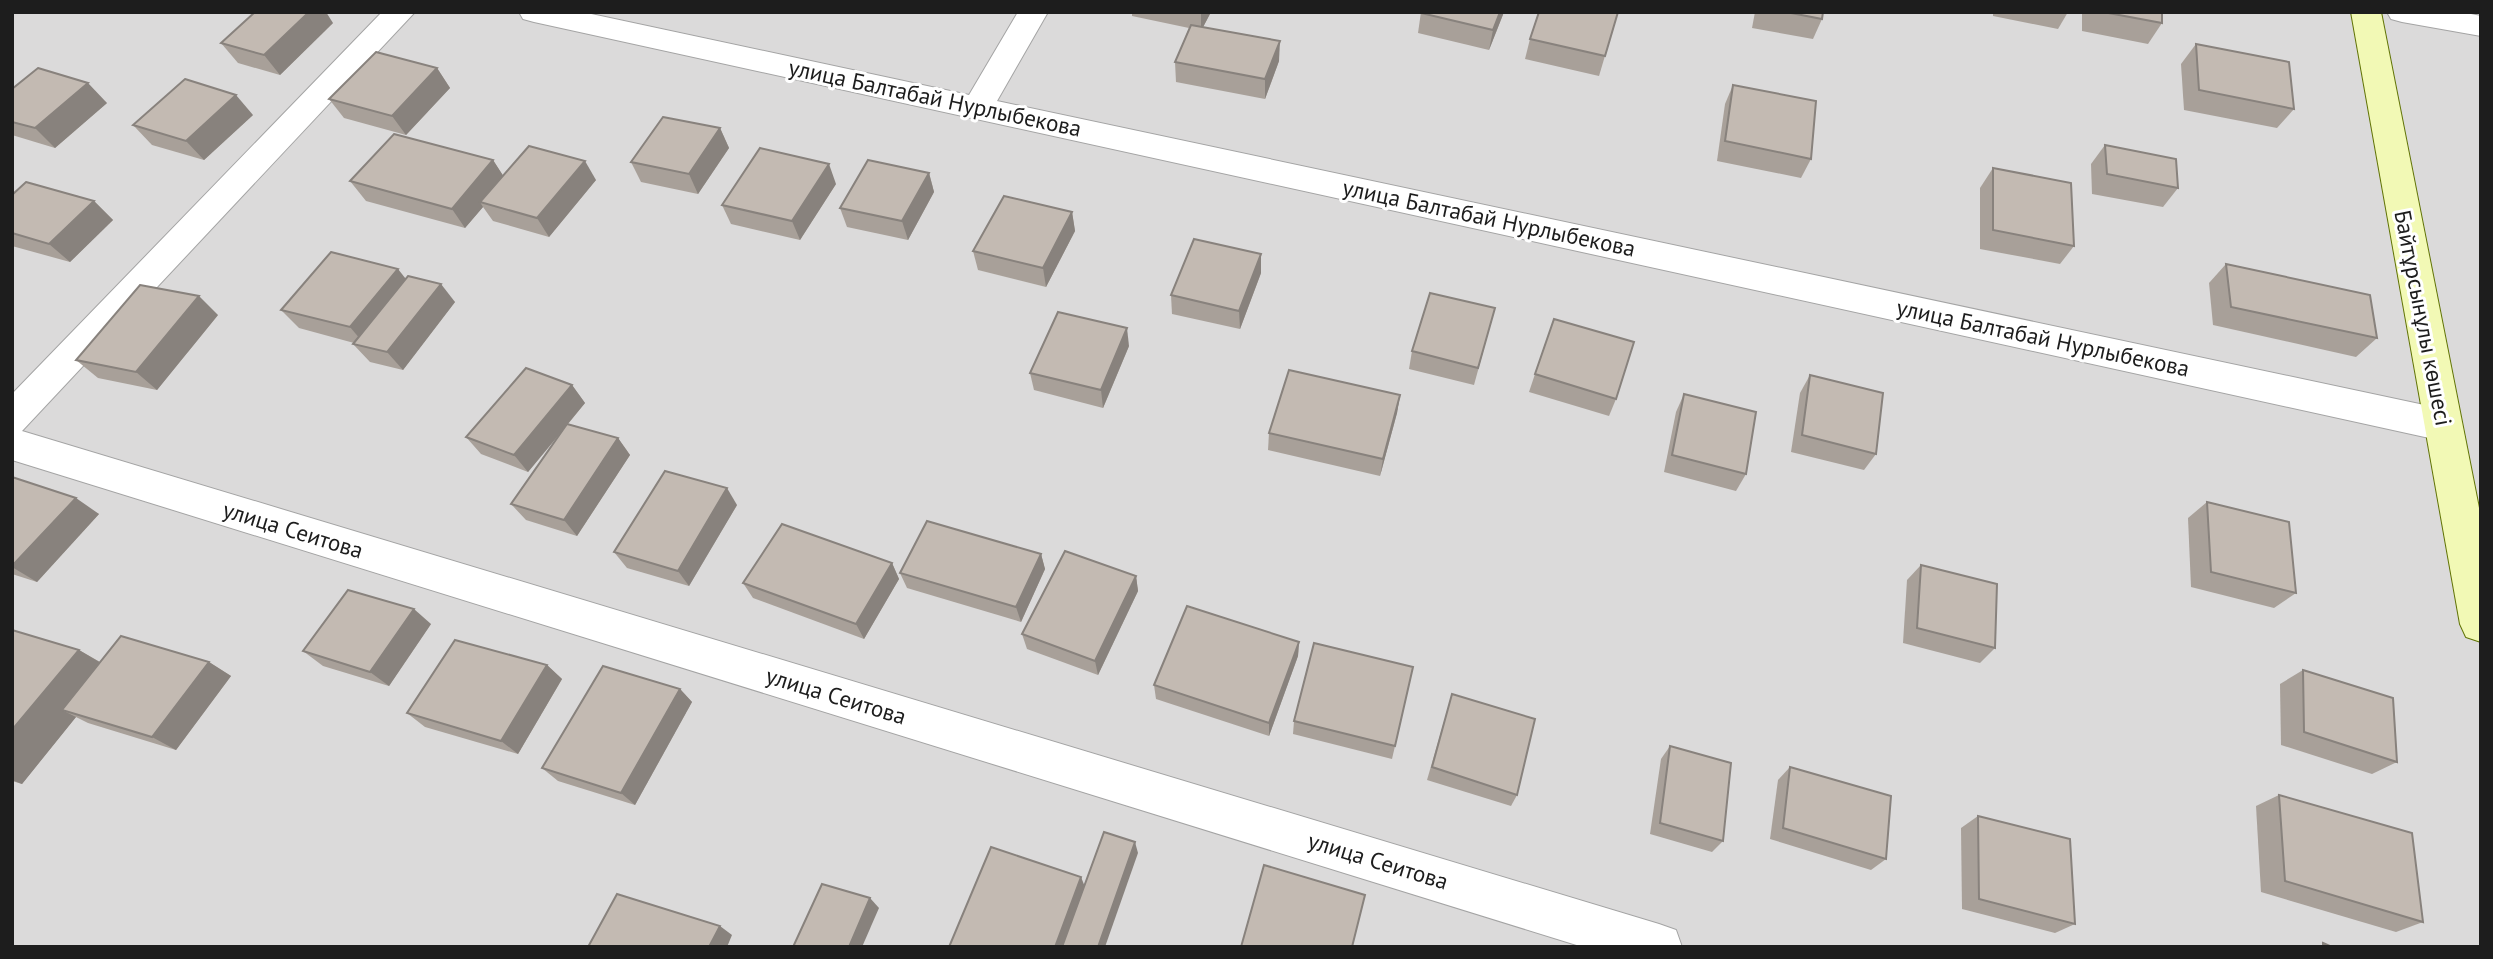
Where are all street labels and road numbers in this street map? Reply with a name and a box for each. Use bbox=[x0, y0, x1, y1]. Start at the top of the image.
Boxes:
street label: улица Балтабай Нурлыбекова bbox=[786, 52, 1084, 143]
street label: улица Балтабай Нурлыбекова bbox=[1340, 172, 1638, 263]
street label: Байтұрсынұлы көшесі bbox=[2388, 207, 2459, 428]
street label: улица Балтабай Нурлыбекова bbox=[1894, 292, 2192, 383]
street label: улица Сеитова bbox=[219, 494, 367, 565]
street label: улица Сеитова bbox=[762, 660, 910, 731]
street label: улица Сеитова bbox=[1304, 825, 1452, 896]

